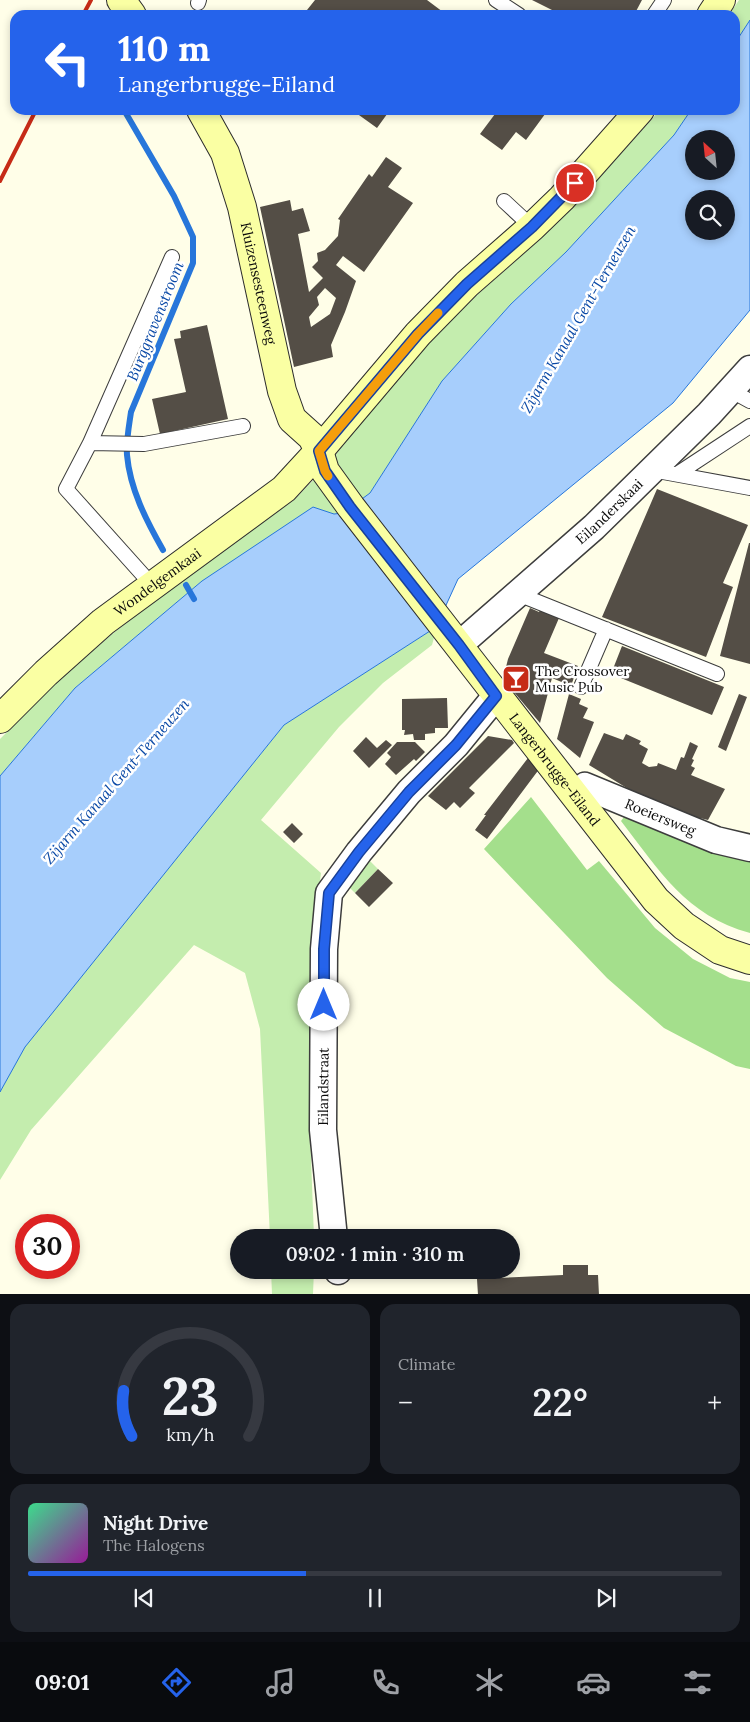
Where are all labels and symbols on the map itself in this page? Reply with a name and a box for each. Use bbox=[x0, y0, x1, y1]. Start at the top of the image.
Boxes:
north arrow bbox=[685, 130, 735, 180]
pin bbox=[554, 162, 596, 204]
street label: Kluizensesteenweg bbox=[237, 221, 281, 346]
water label: Zijarm Kanaal Gent-Terneuzen bbox=[517, 221, 640, 416]
water label: Burggravenstroom bbox=[122, 259, 188, 383]
street label: Eilanderskaai bbox=[572, 475, 647, 548]
street label: Wondelgemkaai bbox=[110, 544, 204, 620]
place label: The Crossover Music Pub bbox=[535, 662, 629, 696]
bar icon: The Crossover Music Pub bbox=[501, 664, 531, 694]
water label: Zijarm Kanaal Gent-Terneuzen bbox=[39, 694, 194, 868]
street label: Langerbrugge-Eiland bbox=[505, 709, 604, 830]
street label: Roeiersweg bbox=[622, 794, 699, 840]
position arrow bbox=[297, 978, 349, 1030]
street label: Eilandstraat bbox=[314, 1047, 332, 1126]
speed limit sign: 30 bbox=[15, 1214, 80, 1279]

